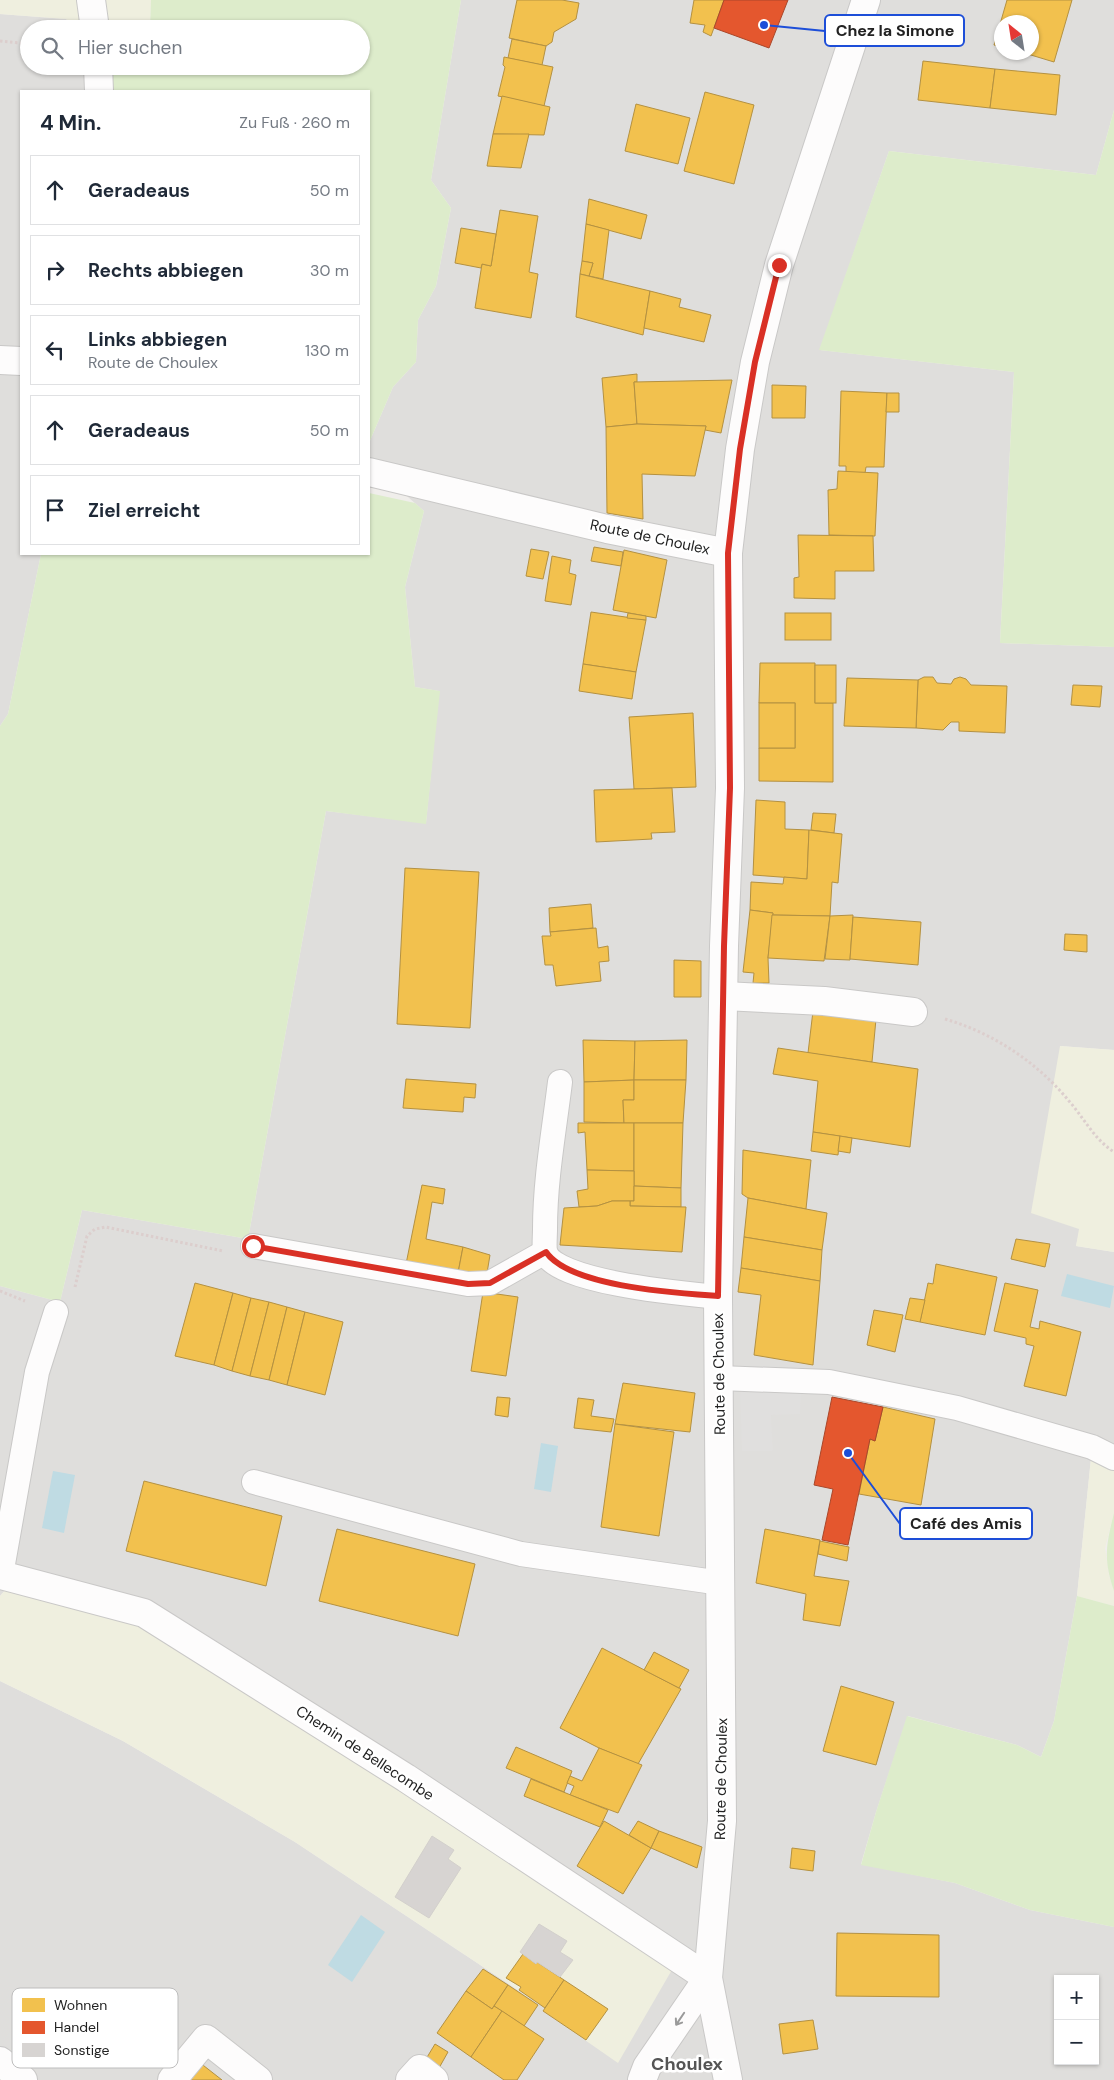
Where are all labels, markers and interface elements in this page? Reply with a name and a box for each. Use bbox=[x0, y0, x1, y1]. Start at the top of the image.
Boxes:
callout: Chez la Simone bbox=[825, 15, 964, 46]
north arrow bbox=[994, 15, 1039, 60]
search box bbox=[20, 20, 370, 75]
text: Chez la Simone bbox=[836, 20, 954, 41]
icon: search bbox=[38, 34, 66, 62]
text: Hier suchen bbox=[78, 35, 182, 60]
text: 4 Min. bbox=[40, 109, 101, 137]
text: Zu Fuß · 260 m bbox=[239, 112, 350, 133]
icon: ahead bbox=[41, 176, 69, 204]
text: Geradeaus bbox=[88, 178, 190, 203]
text: 50 m bbox=[310, 180, 349, 201]
route end bbox=[768, 254, 791, 277]
icon: right bbox=[41, 256, 69, 284]
text: Rechts abbiegen bbox=[88, 258, 243, 283]
text: 30 m bbox=[310, 260, 349, 281]
text: Links abbiegen bbox=[88, 327, 227, 352]
icon: left bbox=[41, 336, 69, 364]
text: 130 m bbox=[305, 340, 349, 361]
text: Route de Choulex bbox=[88, 352, 218, 373]
icon: ahead bbox=[41, 416, 69, 444]
text: Geradeaus bbox=[88, 418, 190, 443]
text: 50 m bbox=[310, 420, 349, 441]
icon: arrive bbox=[41, 496, 69, 524]
text: Ziel erreicht bbox=[88, 498, 200, 523]
street label: Route de Choulex bbox=[588, 515, 712, 560]
route start bbox=[242, 1235, 265, 1258]
street label: Route de Choulex bbox=[708, 1312, 730, 1435]
callout: Café des Amis bbox=[900, 1508, 1032, 1539]
text: Café des Amis bbox=[910, 1513, 1022, 1534]
street label: Chemin de Bellecombe bbox=[292, 1701, 438, 1805]
street label: Route de Choulex bbox=[710, 1717, 732, 1840]
map controls bbox=[1054, 1975, 1099, 2065]
button: + bbox=[1054, 1975, 1099, 2020]
legend bbox=[12, 1988, 178, 2068]
text: Wohnen bbox=[54, 1996, 107, 2014]
one-way arrow bbox=[675, 2012, 685, 2026]
text: Handel bbox=[54, 2018, 99, 2036]
button: − bbox=[1054, 2020, 1099, 2065]
text: Sonstige bbox=[54, 2041, 110, 2059]
district label: Choulex bbox=[651, 2052, 723, 2076]

